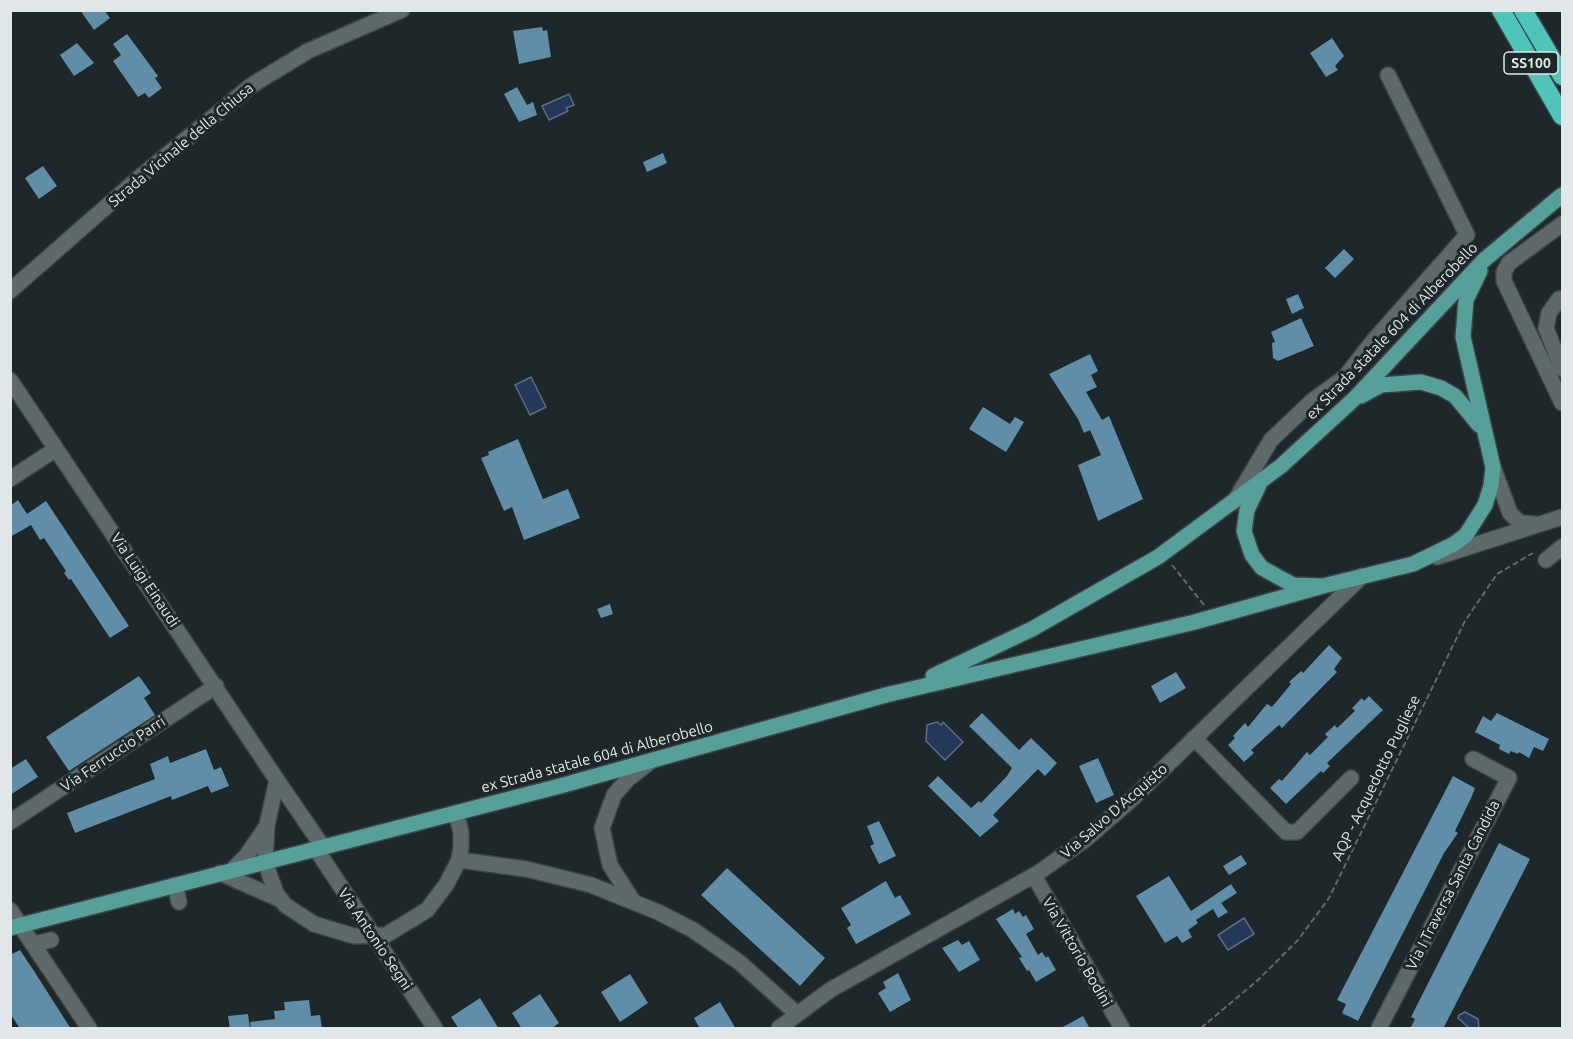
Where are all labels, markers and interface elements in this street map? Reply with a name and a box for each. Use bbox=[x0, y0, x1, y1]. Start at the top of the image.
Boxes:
road number: SS100 bbox=[1504, 52, 1558, 74]
street label: Strada Vicinale della Chiusa bbox=[105, 79, 257, 211]
street label: ex Strada statale 604 di Alberobello bbox=[1302, 239, 1482, 423]
street label: Via Luigi Einaudi bbox=[107, 530, 183, 630]
street label: AQP - Acquedotto Pugliese bbox=[1328, 692, 1424, 864]
street label: Via Ferruccio Parri bbox=[57, 712, 169, 796]
street label: ex Strada statale 604 di Alberobello bbox=[479, 717, 715, 797]
street label: Via Salvo D'Acquisto bbox=[1057, 760, 1171, 862]
street label: Via I Traversa Santa Candida bbox=[1402, 797, 1504, 973]
street label: Via Antonio Segni bbox=[334, 885, 416, 993]
street label: Via Vittorio Bodini bbox=[1038, 894, 1116, 1010]

